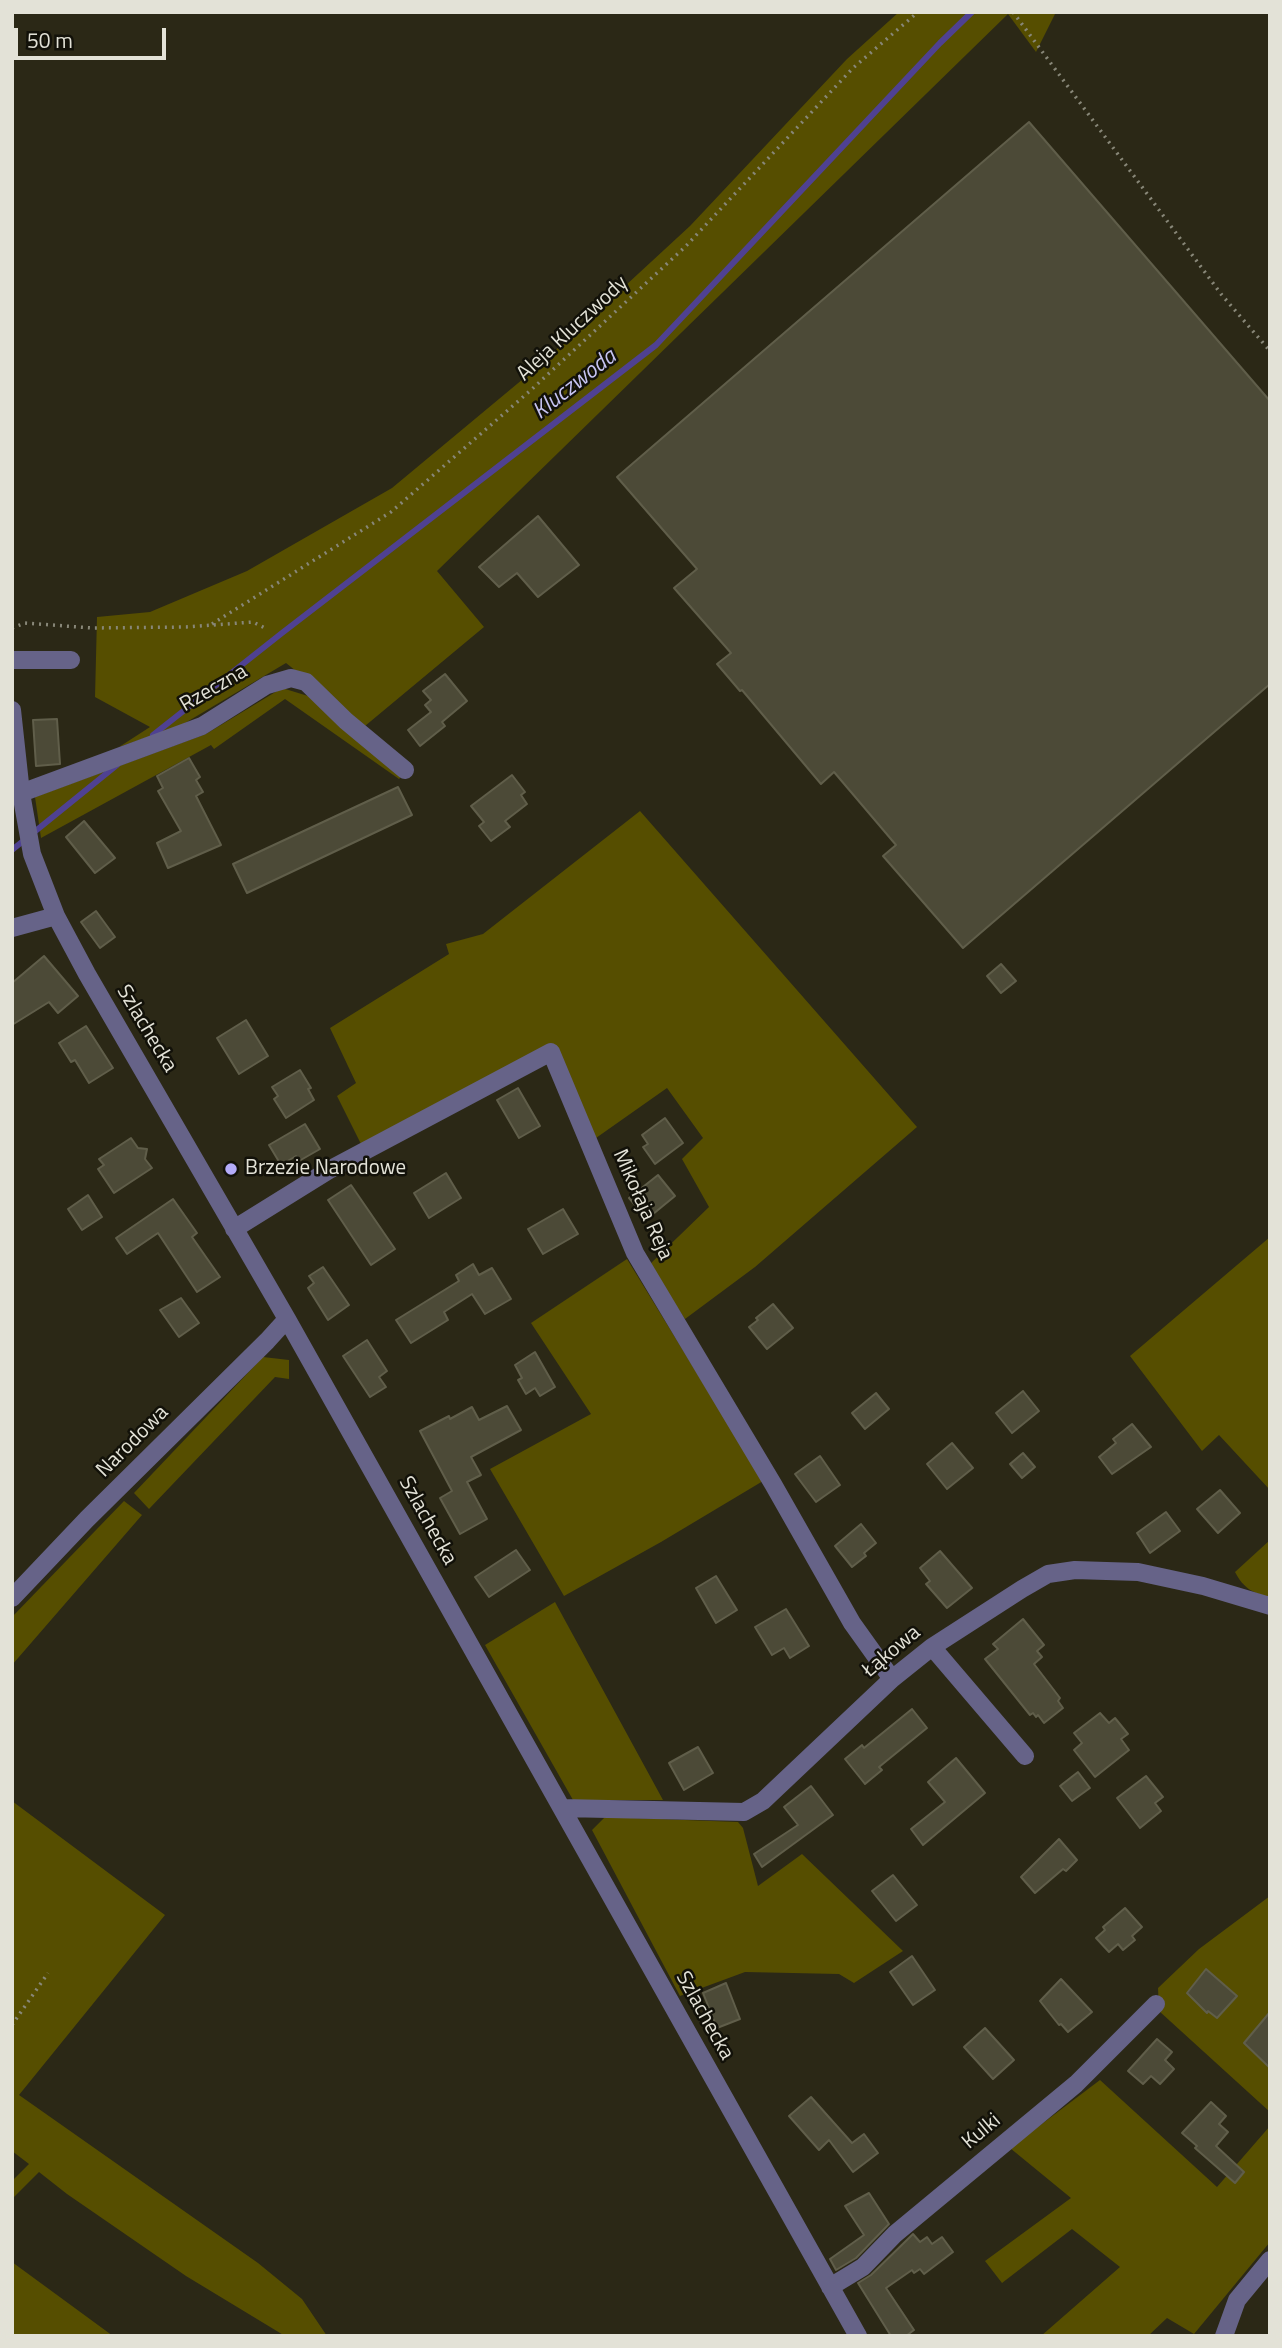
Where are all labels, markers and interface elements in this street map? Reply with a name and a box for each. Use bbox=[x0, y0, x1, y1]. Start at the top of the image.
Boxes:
scale bar bbox=[18, 14, 170, 58]
text: 50 m bbox=[27, 24, 73, 56]
street label: Aleja Kluczwody bbox=[512, 271, 634, 387]
water label: Kluczwoda bbox=[528, 344, 622, 426]
street label: Rzeczna bbox=[176, 660, 252, 718]
street label: Szlachecka bbox=[110, 981, 182, 1077]
street label: Mikołaja Reja bbox=[606, 1146, 678, 1264]
place label: Brzezie Narodowe bbox=[245, 1156, 406, 1182]
marker: Brzezie Narodowe bbox=[223, 1161, 239, 1177]
street label: Narodowa bbox=[92, 1401, 174, 1483]
street label: Szlachecka bbox=[392, 1472, 462, 1570]
street label: Łąkowa bbox=[858, 1621, 926, 1683]
street label: Szlachecka bbox=[669, 1967, 739, 2065]
street label: Kulki bbox=[958, 2109, 1006, 2155]

